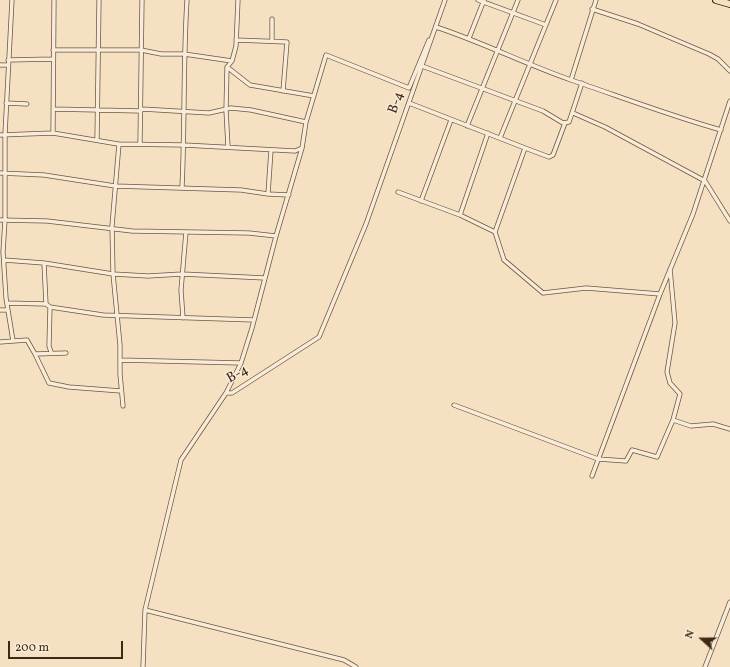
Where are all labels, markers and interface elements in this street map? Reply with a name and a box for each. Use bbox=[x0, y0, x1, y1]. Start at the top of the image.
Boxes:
street label: B-4 bbox=[385, 90, 409, 116]
street label: B-4 bbox=[224, 362, 252, 388]
north arrow bbox=[682, 619, 722, 659]
text: N bbox=[682, 628, 699, 641]
scale bar bbox=[10, 633, 125, 659]
text: 200 m bbox=[15, 640, 49, 656]

